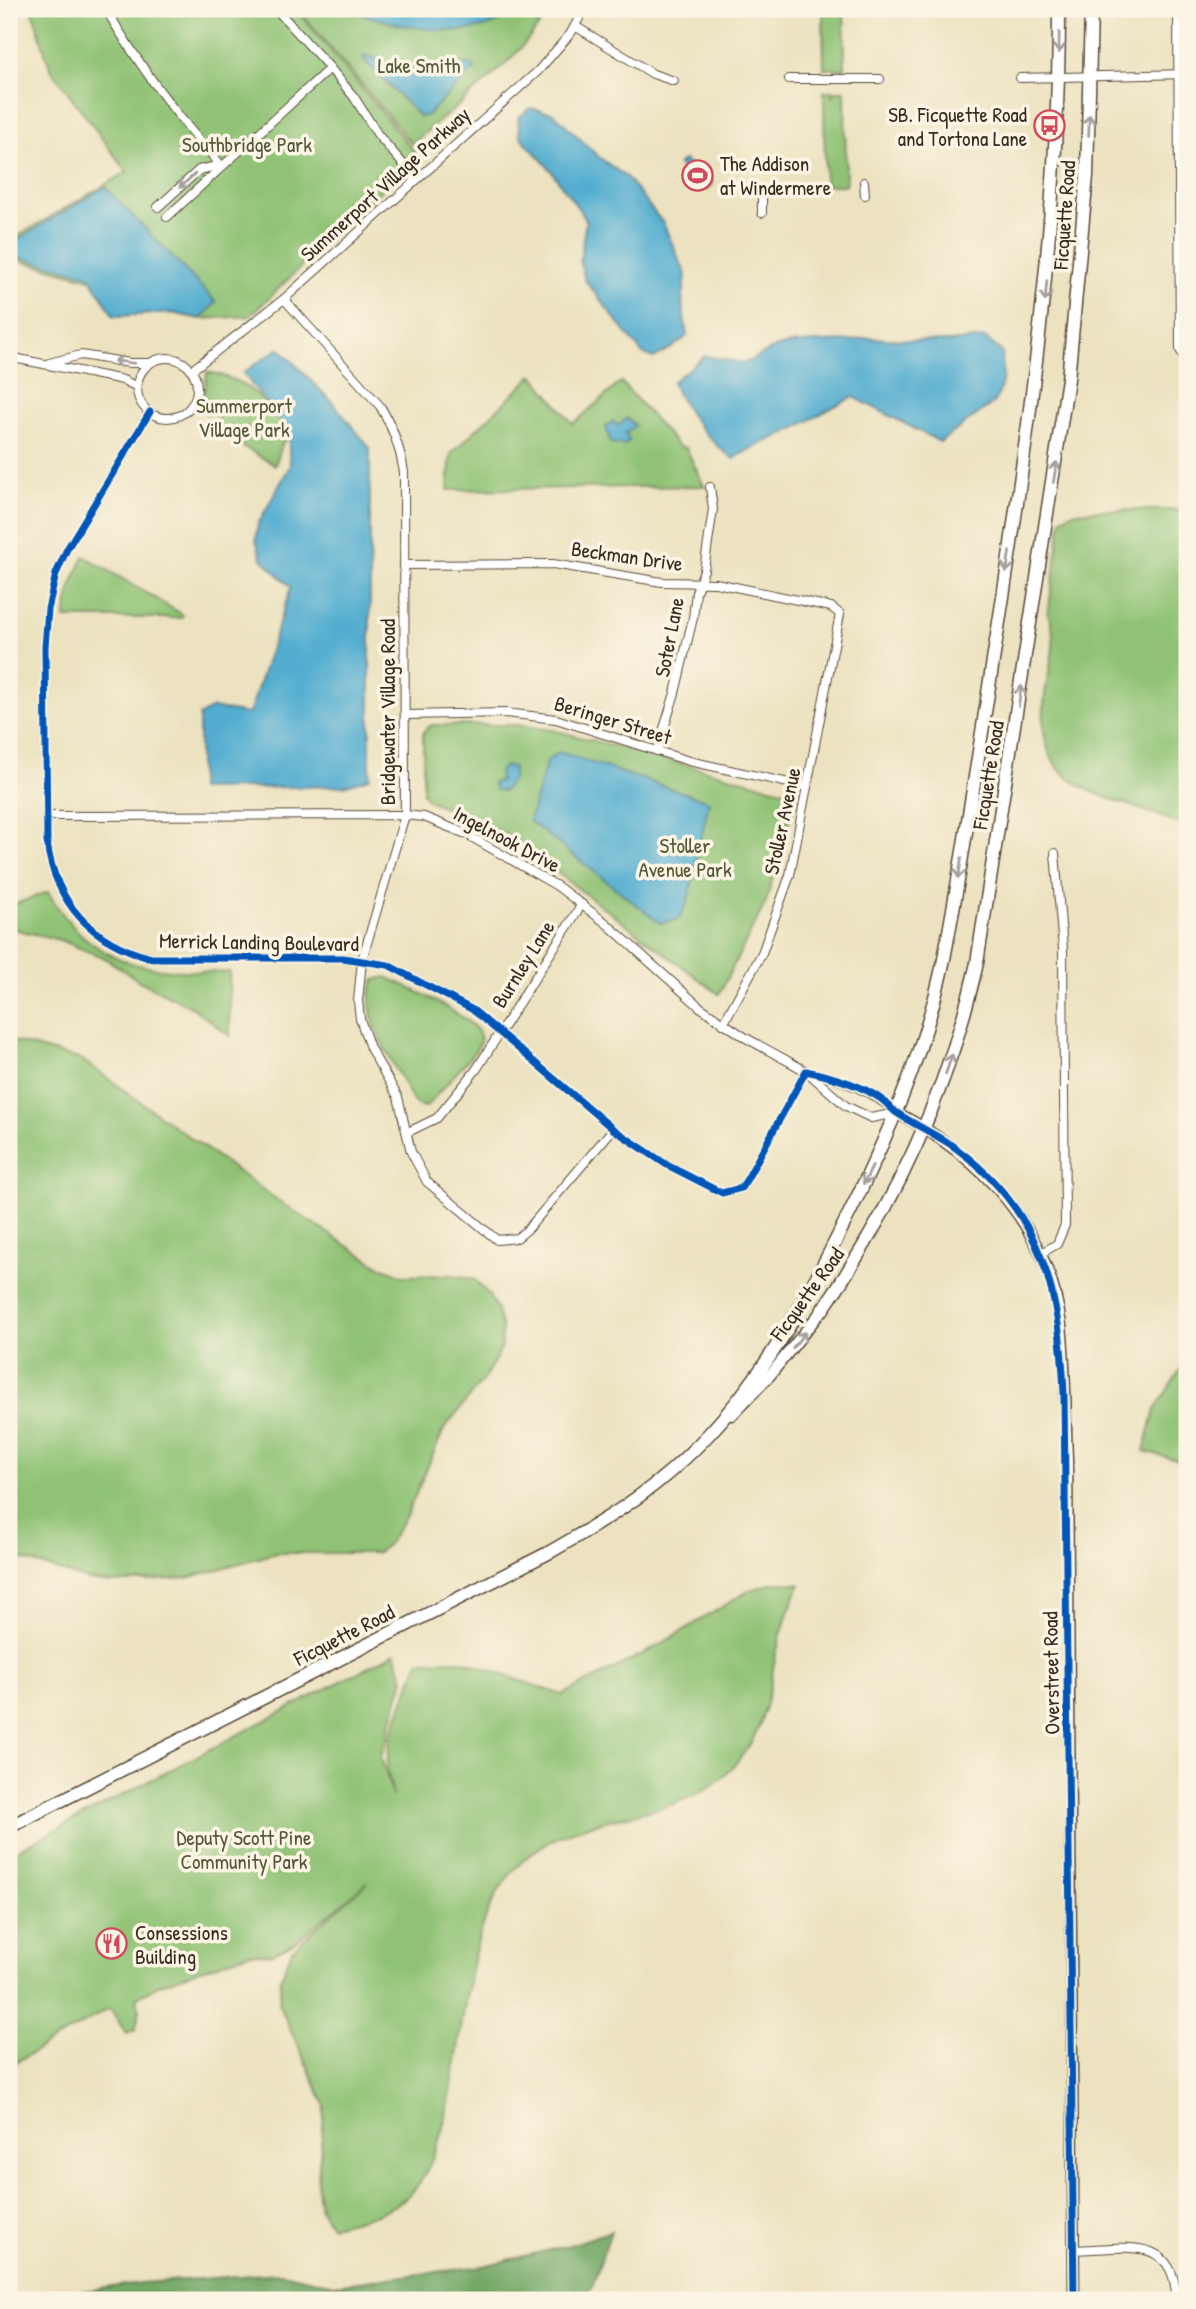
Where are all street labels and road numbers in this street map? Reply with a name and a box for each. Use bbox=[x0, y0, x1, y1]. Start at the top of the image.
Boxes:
street label: Summerport Village Parkway bbox=[294, 100, 476, 268]
street label: Ficquette Road bbox=[1046, 159, 1082, 272]
street label: Beckman Drive bbox=[569, 534, 685, 578]
street label: Soter Lane bbox=[647, 595, 691, 679]
street label: Bridgewater Village Road bbox=[373, 619, 402, 805]
street label: Beringer Street bbox=[551, 688, 676, 752]
street label: Ficquette Road bbox=[965, 719, 1011, 832]
street label: Stoller Avenue bbox=[756, 765, 808, 877]
street label: Ingelnook Drive bbox=[448, 799, 566, 879]
street label: Burnley Lane bbox=[485, 915, 561, 1013]
street label: Merrick Landing Boulevard bbox=[159, 926, 359, 958]
street label: Ficquette Road bbox=[763, 1241, 851, 1348]
street label: Ficquette Road bbox=[288, 1597, 399, 1673]
street label: Overstreet Road bbox=[1035, 1611, 1067, 1735]

